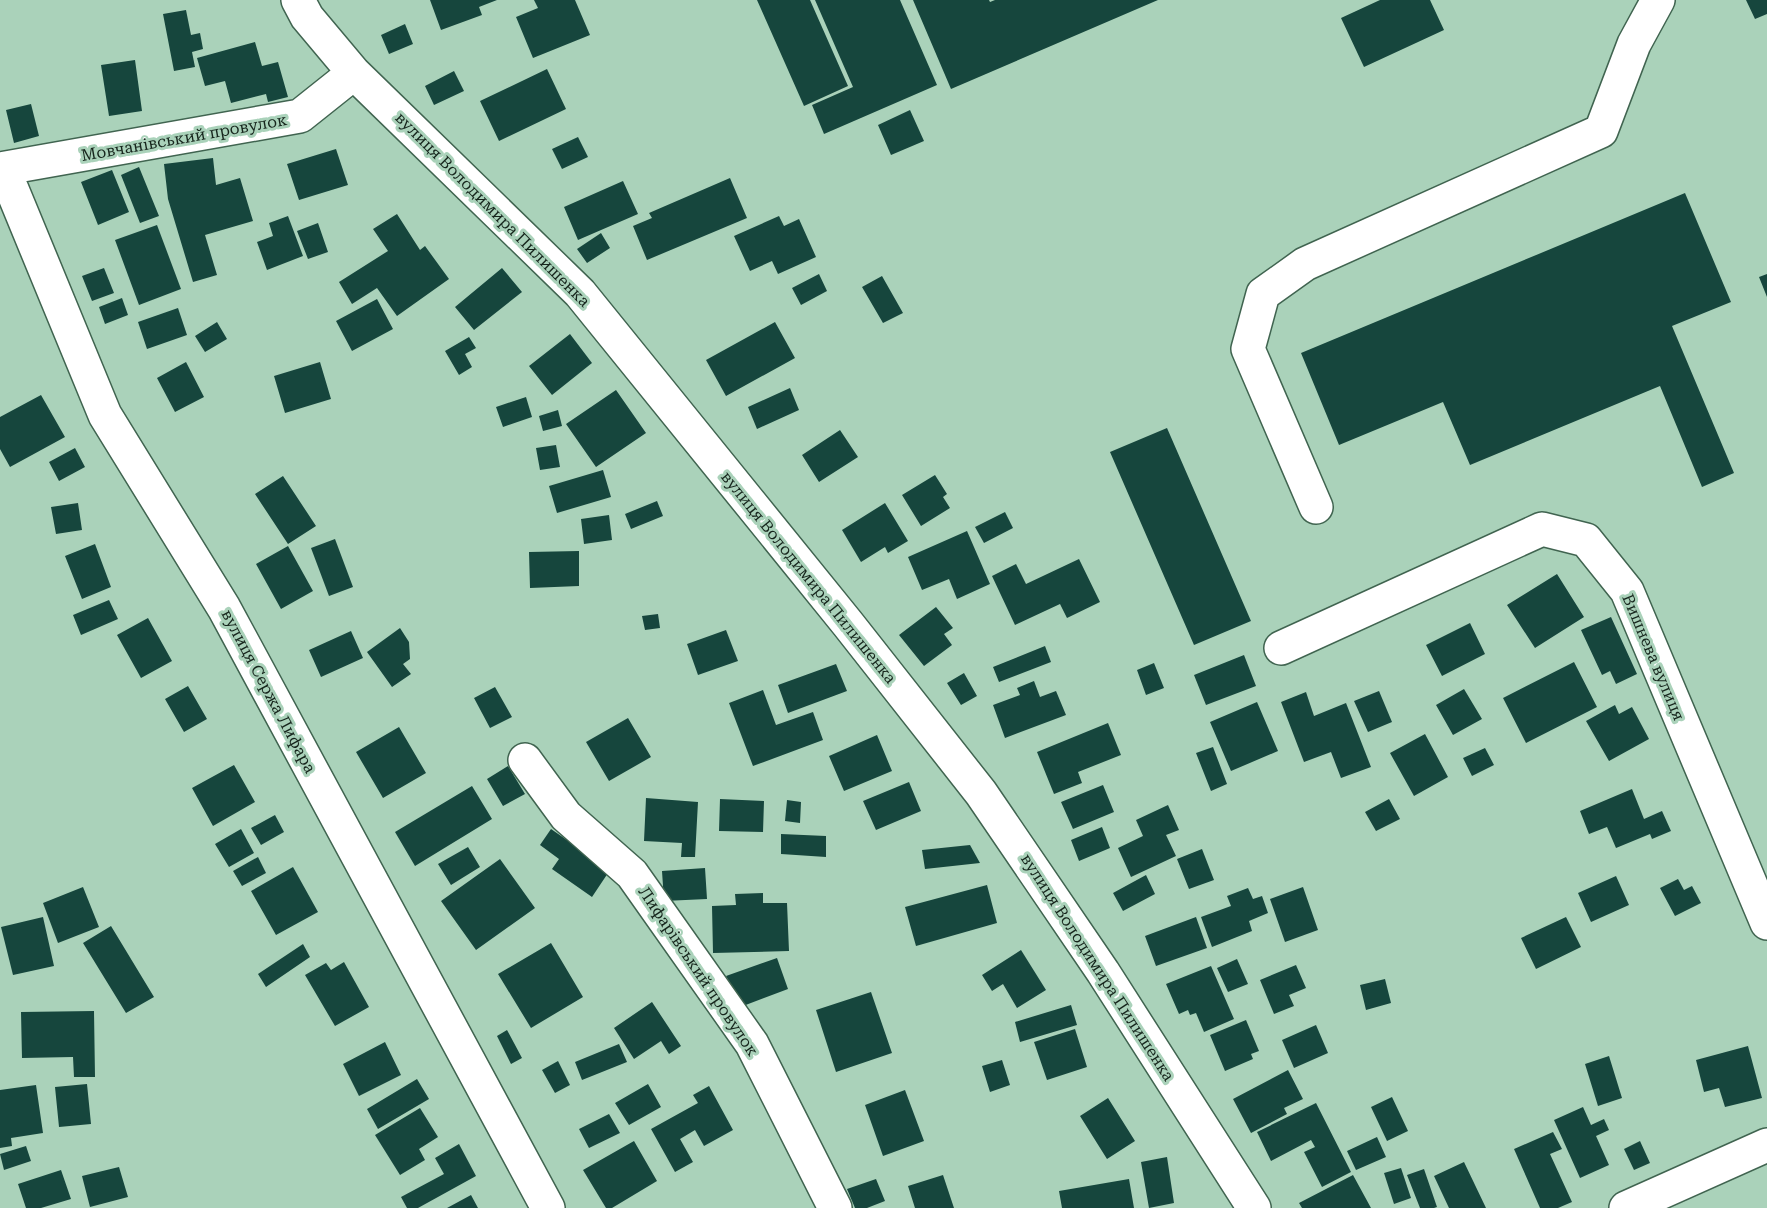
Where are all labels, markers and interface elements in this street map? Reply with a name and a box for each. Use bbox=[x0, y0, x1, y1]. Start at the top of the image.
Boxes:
street label: вулиця Володимира Пилишенка bbox=[391, 108, 594, 311]
street label: Мовчанівський провулок bbox=[80, 110, 288, 165]
street label: вулиця Володимира Пилишенка bbox=[717, 467, 900, 687]
street label: Вишнева вулиця bbox=[1618, 591, 1689, 723]
street label: вулиця Сержа Лифара bbox=[217, 606, 320, 776]
street label: вулиця Володимира Пилишенка bbox=[1017, 850, 1179, 1085]
street label: Лифарівський провулок bbox=[635, 883, 762, 1060]

